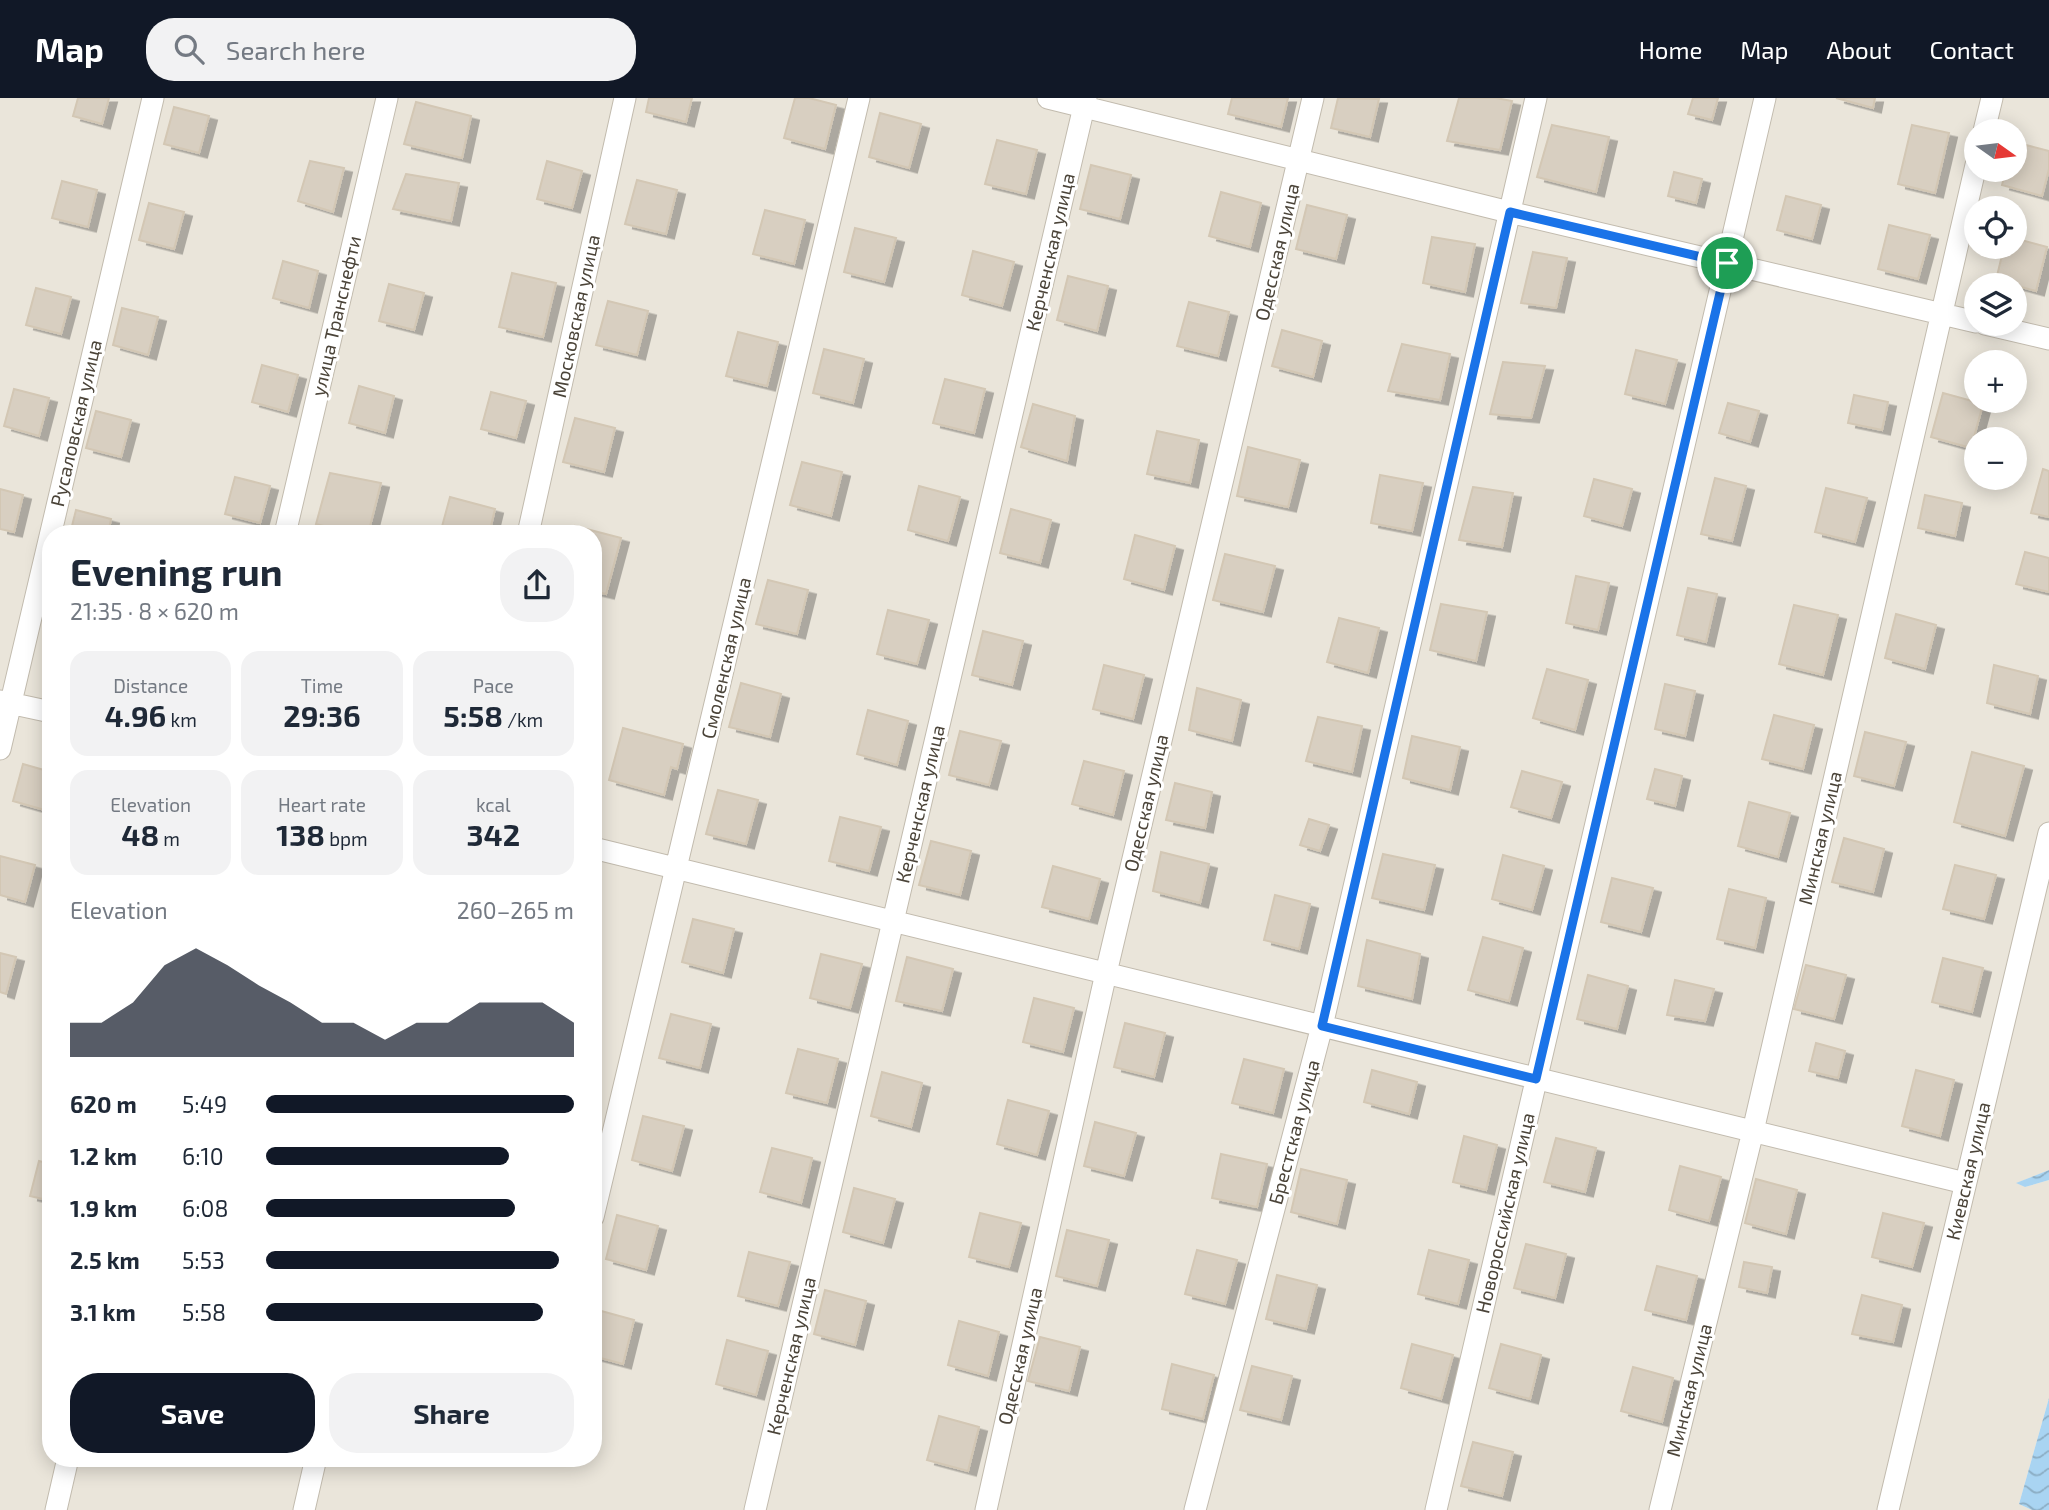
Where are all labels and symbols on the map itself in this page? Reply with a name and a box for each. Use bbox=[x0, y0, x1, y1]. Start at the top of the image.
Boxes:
north arrow bbox=[1964, 119, 2026, 182]
street label: Керченская улица bbox=[1020, 171, 1080, 333]
street label: Одесская улица bbox=[1249, 181, 1305, 323]
street label: Московская улица bbox=[547, 232, 605, 400]
street label: улица Транснефти bbox=[306, 233, 366, 399]
pin bbox=[1697, 233, 1757, 293]
street label: Русаловская улица bbox=[45, 337, 107, 509]
street label: Смоленская улица bbox=[696, 575, 756, 741]
street label: Керченская улица bbox=[890, 723, 950, 885]
street label: Одесская улица bbox=[1118, 732, 1174, 874]
street label: Минская улица bbox=[1793, 769, 1847, 907]
street label: Брестская улица bbox=[1263, 1057, 1325, 1207]
street label: Киевская улица bbox=[1940, 1100, 1996, 1242]
street label: Новороссийская улица bbox=[1470, 1110, 1540, 1316]
street label: Керченская улица bbox=[761, 1275, 821, 1437]
street label: Одесская улица bbox=[992, 1285, 1048, 1427]
street label: Минская улица bbox=[1661, 1321, 1717, 1459]

